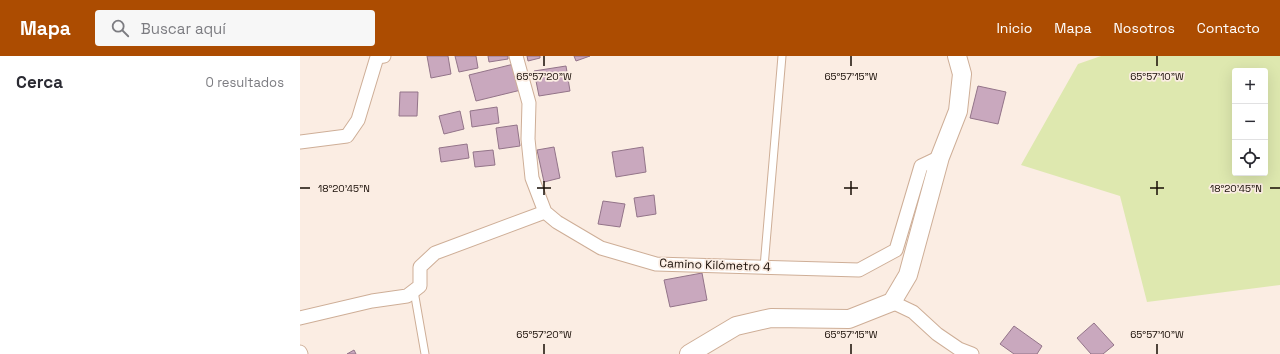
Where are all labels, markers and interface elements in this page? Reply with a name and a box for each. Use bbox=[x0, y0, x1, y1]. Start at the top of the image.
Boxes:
search box bbox=[95, 10, 375, 46]
text: Mapa bbox=[20, 16, 71, 41]
icon: search bbox=[109, 17, 131, 39]
text: Buscar aquí bbox=[141, 19, 226, 38]
text: Inicio bbox=[996, 19, 1032, 37]
text: Mapa bbox=[1054, 19, 1092, 37]
text: Nosotros bbox=[1114, 19, 1175, 37]
text: Contacto bbox=[1197, 19, 1260, 37]
map controls bbox=[1232, 68, 1268, 176]
button: + bbox=[1232, 68, 1268, 104]
text: 65°57'20"W bbox=[516, 70, 572, 83]
text: 65°57'15"W bbox=[824, 70, 878, 83]
text: 65°57'10"W bbox=[1130, 70, 1184, 83]
text: Cerca bbox=[16, 71, 63, 93]
text: 0 resultados bbox=[205, 74, 284, 91]
button: − bbox=[1232, 104, 1268, 140]
button: locate bbox=[1232, 140, 1268, 176]
text: 18°20'45"N bbox=[318, 182, 370, 195]
text: 18°20'45"N bbox=[1210, 182, 1262, 195]
street label: Camino Kilómetro 4 bbox=[659, 255, 771, 275]
text: 65°57'20"W bbox=[516, 328, 572, 341]
text: 65°57'15"W bbox=[824, 328, 878, 341]
text: 65°57'10"W bbox=[1130, 328, 1184, 341]

